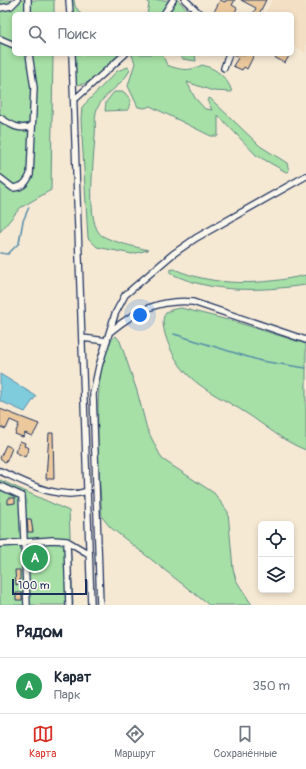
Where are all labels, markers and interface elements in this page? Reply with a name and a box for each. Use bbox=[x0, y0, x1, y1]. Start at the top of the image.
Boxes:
search box bbox=[12, 12, 294, 56]
icon: search bbox=[26, 23, 48, 45]
text: Поиск bbox=[58, 25, 97, 44]
your location bbox=[130, 305, 150, 325]
map controls bbox=[258, 521, 294, 593]
button: locate bbox=[258, 521, 294, 557]
pin: A bbox=[22, 543, 48, 573]
button: layers bbox=[258, 557, 294, 593]
scale bar bbox=[12, 577, 87, 596]
text: 100 m bbox=[18, 579, 49, 592]
text: Рядом bbox=[16, 621, 63, 642]
text: Карат bbox=[54, 668, 91, 687]
text: A bbox=[25, 678, 33, 694]
text: 350 m bbox=[252, 678, 290, 694]
text: Парк bbox=[54, 687, 81, 703]
tab: Карта bbox=[29, 723, 56, 760]
tab: Маршрут bbox=[114, 723, 156, 760]
tab: Сохранённые bbox=[214, 723, 277, 760]

